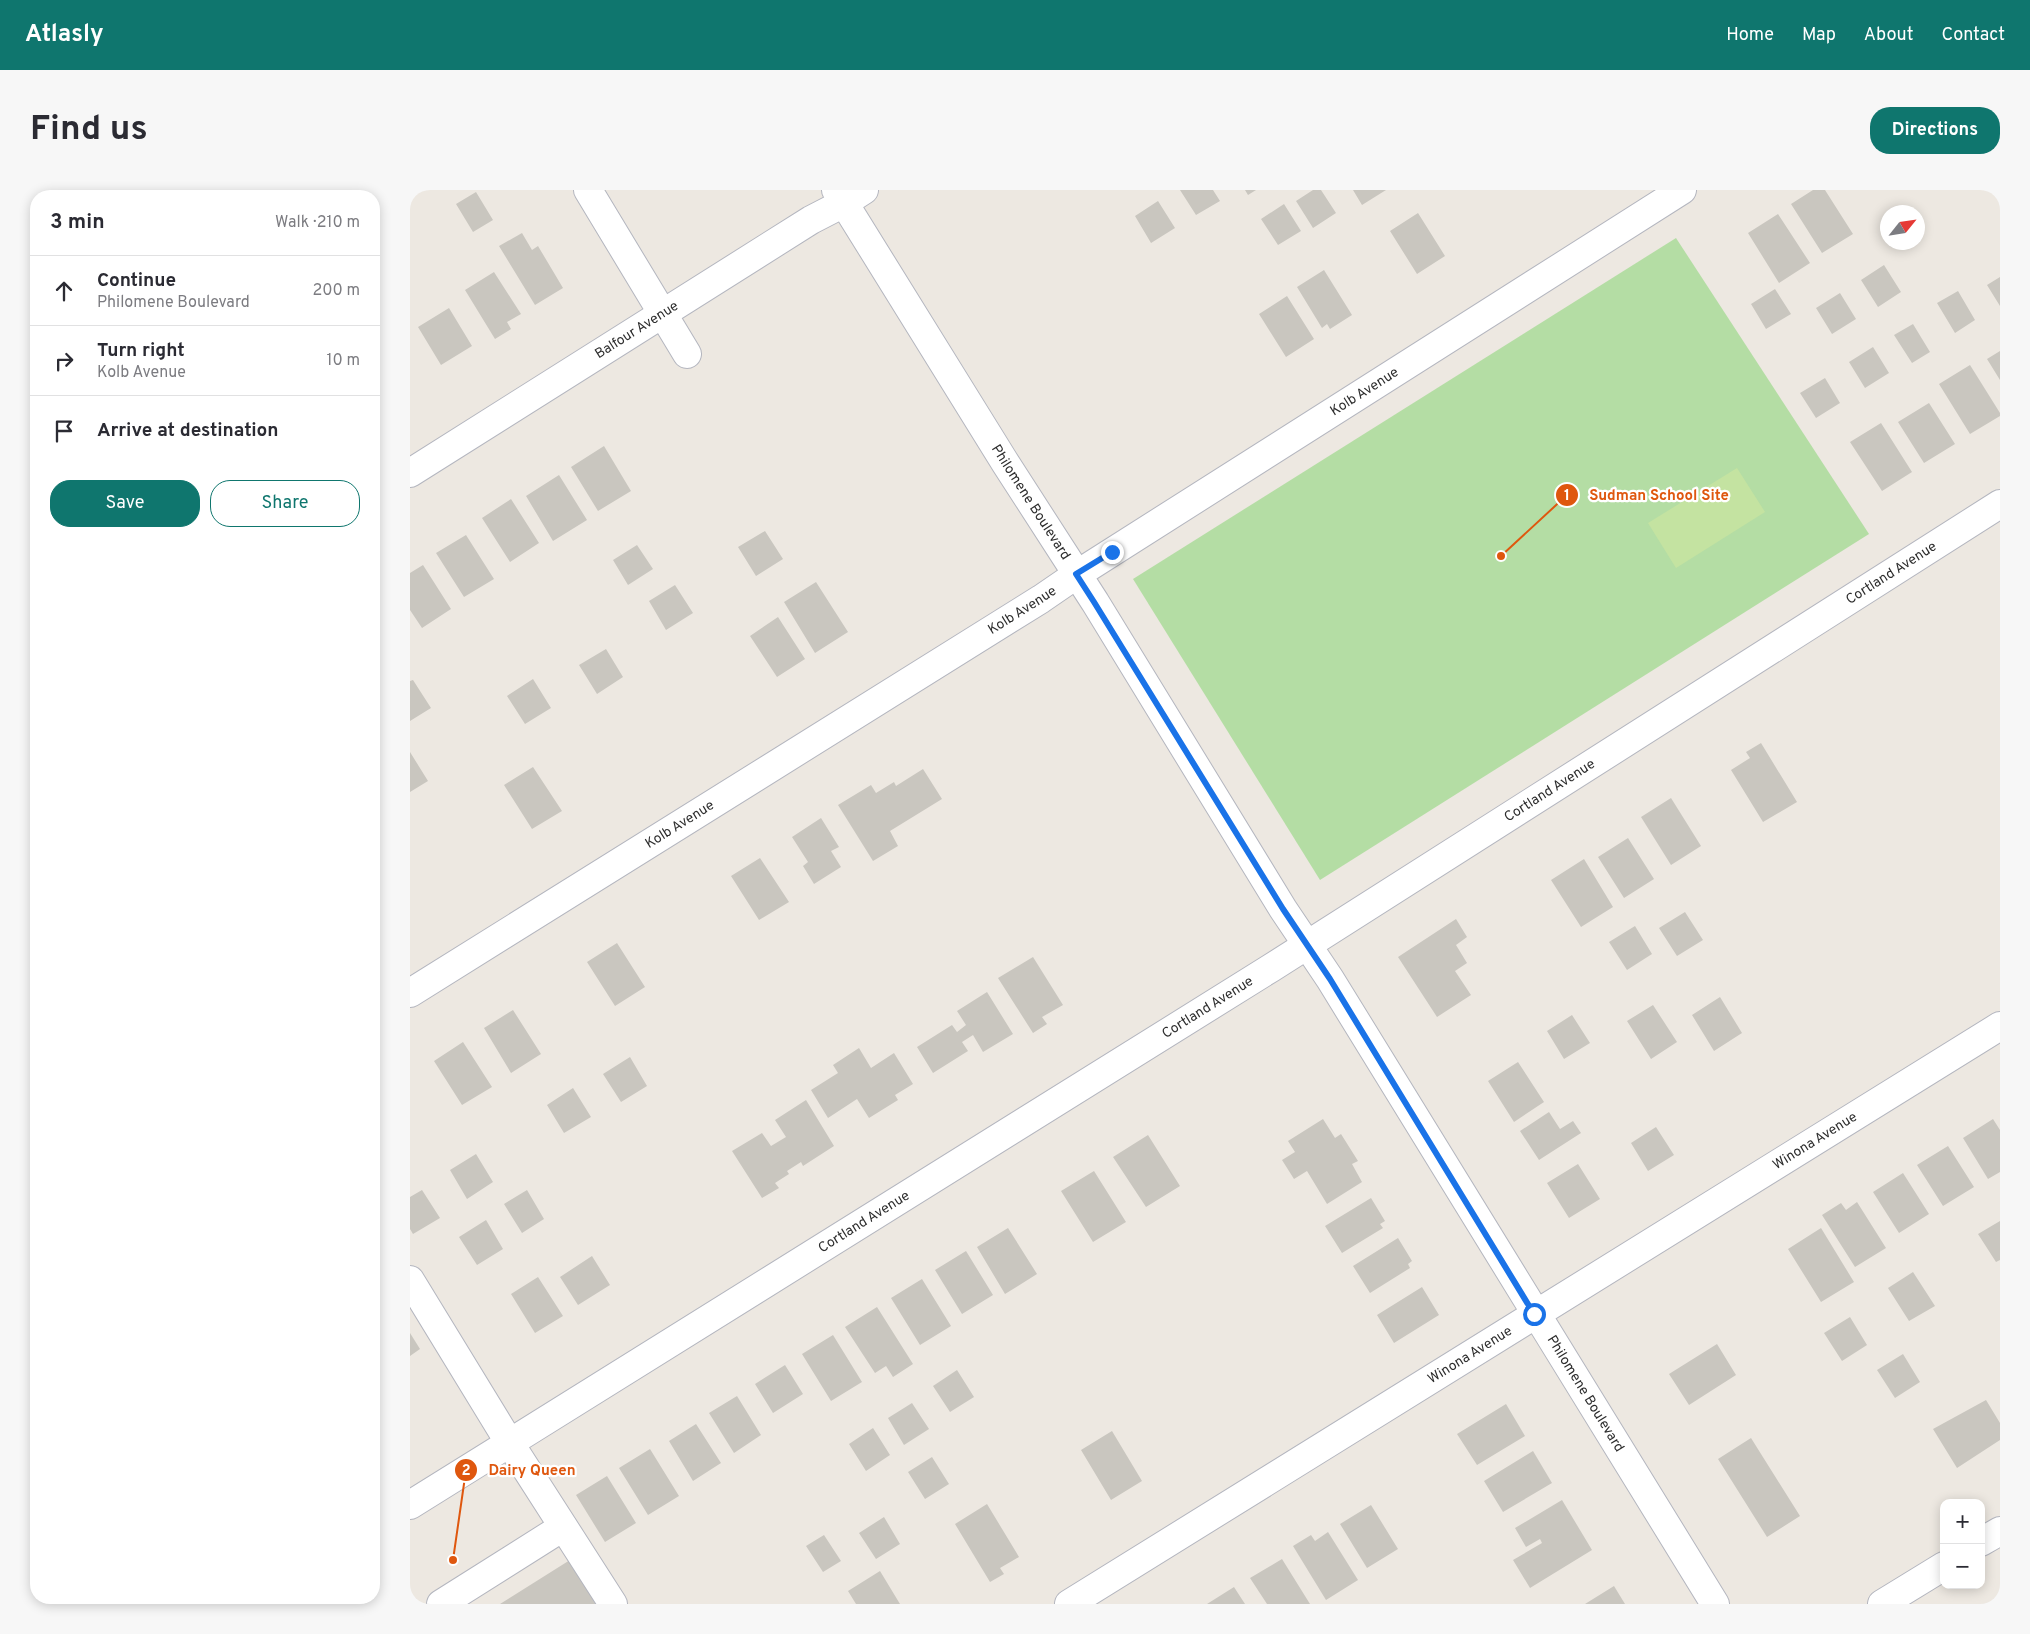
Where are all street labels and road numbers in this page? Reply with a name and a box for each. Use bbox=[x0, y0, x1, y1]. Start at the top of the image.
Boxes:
street label: Balfour Avenue bbox=[592, 297, 682, 363]
street label: Kolb Avenue bbox=[1327, 364, 1402, 420]
street label: Philomene Boulevard bbox=[988, 441, 1074, 563]
street label: Cortland Avenue bbox=[1843, 538, 1940, 608]
street label: Kolb Avenue bbox=[985, 582, 1060, 638]
street label: Cortland Avenue bbox=[1501, 755, 1598, 826]
street label: Kolb Avenue bbox=[642, 797, 717, 852]
street label: Cortland Avenue bbox=[1159, 973, 1256, 1042]
street label: Winona Avenue bbox=[1770, 1108, 1860, 1173]
street label: Cortland Avenue bbox=[815, 1187, 913, 1257]
street label: Winona Avenue bbox=[1425, 1322, 1515, 1388]
street label: Philomene Boulevard bbox=[1543, 1332, 1628, 1455]

